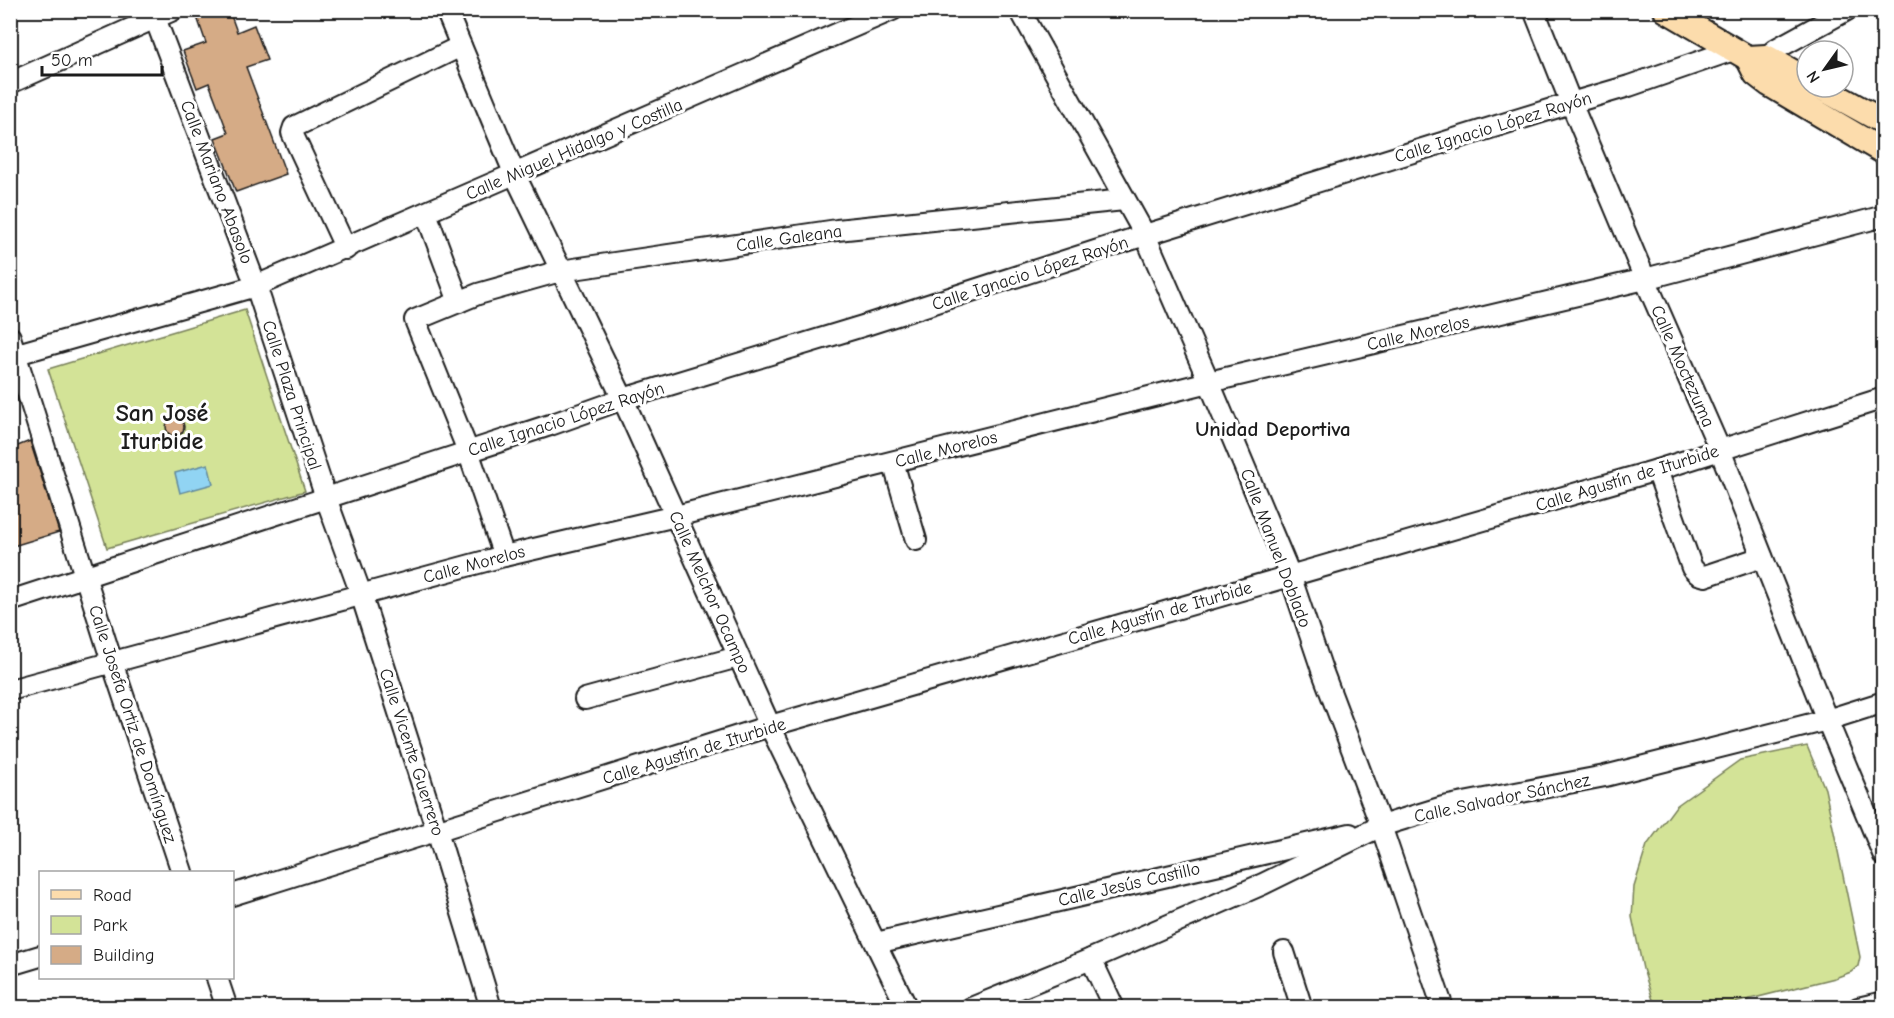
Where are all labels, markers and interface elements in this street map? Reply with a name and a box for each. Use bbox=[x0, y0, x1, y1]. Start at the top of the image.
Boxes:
scale bar bbox=[42, 39, 162, 77]
north arrow bbox=[1795, 39, 1855, 99]
text: 50 m bbox=[51, 50, 93, 71]
text: N bbox=[1803, 67, 1824, 86]
street label: Calle Ignacio López Rayón bbox=[1392, 87, 1594, 167]
street label: Calle Miguel Hidalgo y Costilla bbox=[463, 94, 686, 205]
street label: Calle Mariano Abasolo bbox=[176, 97, 257, 267]
street label: Calle Galeana bbox=[735, 221, 843, 256]
street label: Calle Ignacio López Rayón bbox=[929, 232, 1131, 315]
street label: Calle Moctezuma bbox=[1646, 302, 1719, 430]
street label: Calle Morelos bbox=[1365, 312, 1471, 355]
street label: Calle Plaza Principal bbox=[257, 318, 326, 473]
street label: Calle Ignacio López Rayón bbox=[465, 378, 667, 461]
district label: San José Iturbide bbox=[116, 399, 208, 455]
district label: Unidad Deportiva bbox=[1195, 417, 1351, 441]
street label: Calle Morelos bbox=[893, 427, 999, 472]
street label: Calle Agustín de Iturbide bbox=[1533, 441, 1721, 516]
street label: Calle Manuel Doblado bbox=[1236, 466, 1316, 631]
street label: Calle Melchor Ocampo bbox=[664, 508, 755, 677]
street label: Calle Morelos bbox=[421, 541, 527, 588]
street label: Calle Agustín de Iturbide bbox=[1066, 577, 1255, 650]
street label: Calle Josefa Ortiz de Domínguez bbox=[84, 602, 181, 846]
street label: Calle Vicente Guerrero bbox=[375, 666, 449, 838]
street label: Calle Agustín de Iturbide bbox=[600, 714, 788, 789]
street label: Calle Salvador Sánchez bbox=[1412, 770, 1592, 827]
street label: Calle Jesús Castillo bbox=[1056, 858, 1202, 911]
legend bbox=[39, 871, 234, 979]
text: Road bbox=[93, 885, 132, 906]
text: Park bbox=[93, 915, 128, 936]
text: Building bbox=[93, 945, 155, 966]

